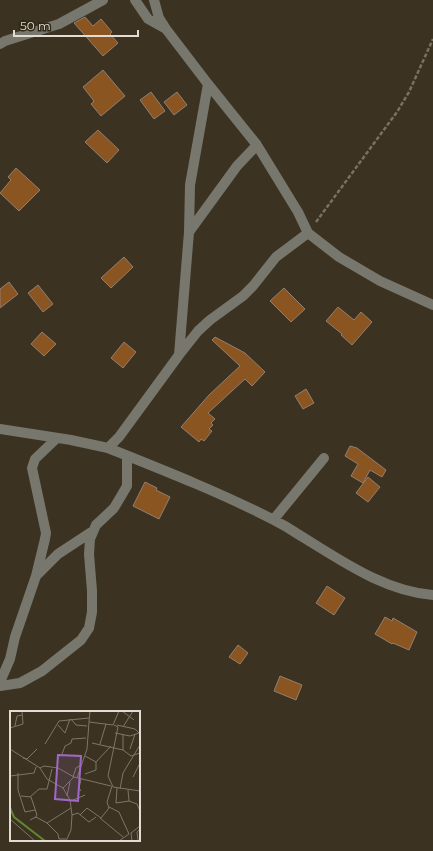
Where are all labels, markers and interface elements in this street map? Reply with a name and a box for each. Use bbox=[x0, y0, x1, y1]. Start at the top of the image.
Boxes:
scale bar bbox=[14, 12, 138, 38]
text: 50 m bbox=[20, 18, 51, 33]
inset map bbox=[10, 711, 140, 841]

